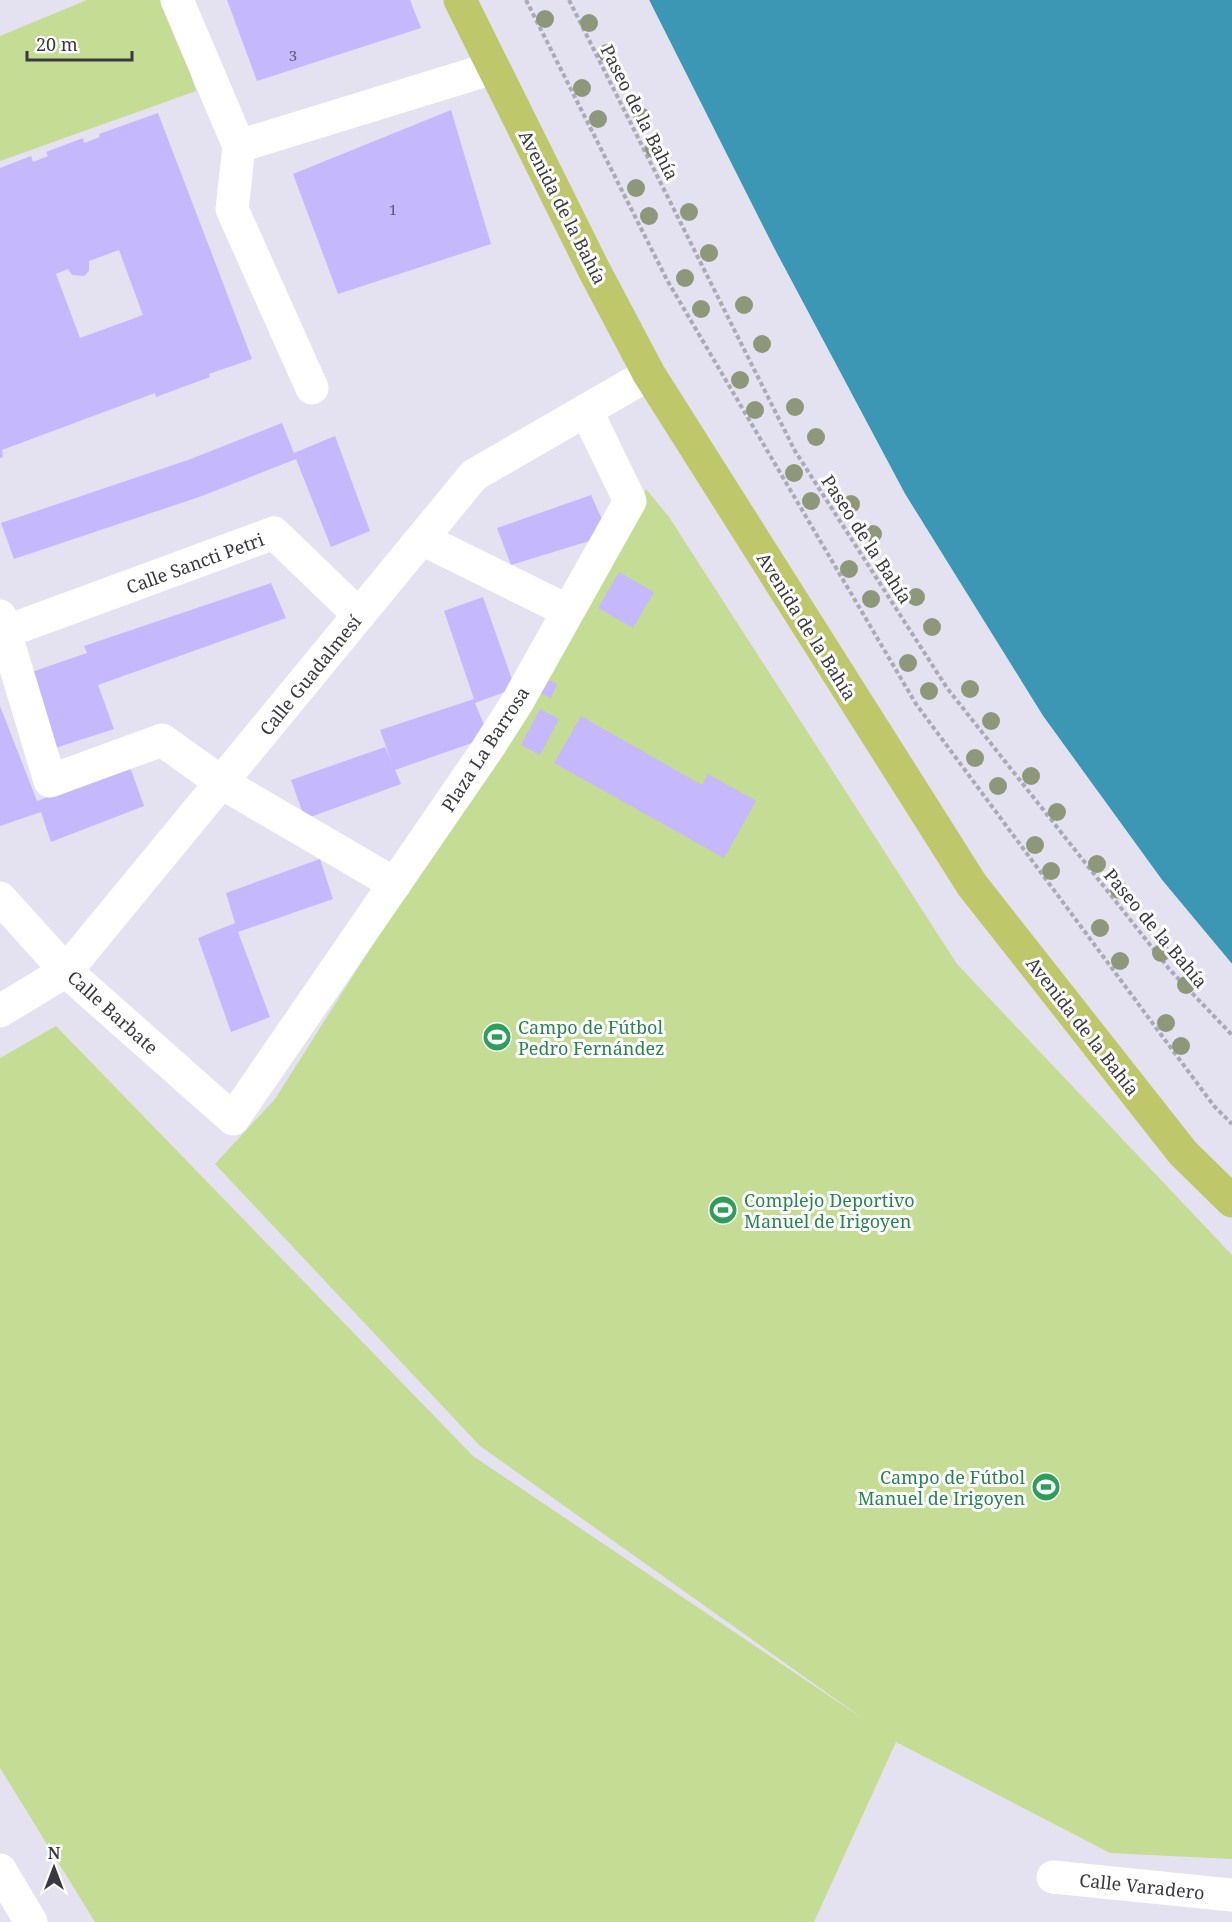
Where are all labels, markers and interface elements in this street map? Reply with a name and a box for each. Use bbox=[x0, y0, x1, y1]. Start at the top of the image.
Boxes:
scale bar bbox=[27, 24, 132, 62]
text: 20 m bbox=[36, 32, 78, 56]
street label: Paseo de la Bahía bbox=[596, 40, 684, 184]
house number: 3 bbox=[289, 45, 297, 65]
street label: Avenida de la Bahía bbox=[514, 126, 612, 288]
house number: 1 bbox=[389, 199, 397, 219]
street label: Paseo de la Bahía bbox=[816, 470, 918, 608]
street label: Calle Sancti Petri bbox=[123, 527, 267, 599]
street label: Avenida de la Bahía bbox=[752, 548, 862, 704]
street label: Calle Guadalmesí bbox=[254, 610, 366, 740]
street label: Plaza La Barrosa bbox=[436, 682, 534, 816]
street label: Paseo de la Bahía bbox=[1099, 863, 1213, 993]
street label: Avenida de la Bahía bbox=[1021, 952, 1145, 1100]
street label: Calle Barbate bbox=[63, 965, 163, 1059]
place label: Campo de Fútbol Pedro Fernández bbox=[518, 1015, 664, 1060]
sports icon: Campo de Fútbol Pedro Fernández bbox=[481, 1021, 513, 1053]
place label: Complejo Deportivo Manuel de Irigoyen bbox=[744, 1188, 915, 1233]
sports icon: Complejo Deportivo Manuel de Irigoyen bbox=[707, 1194, 739, 1226]
place label: Campo de Fútbol Manuel de Irigoyen bbox=[858, 1465, 1025, 1510]
sports icon: Campo de Fútbol Manuel de Irigoyen bbox=[1030, 1471, 1062, 1503]
north arrow bbox=[24, 1838, 84, 1898]
text: N bbox=[48, 1842, 61, 1864]
street label: Calle Varadero bbox=[1078, 1867, 1206, 1905]

